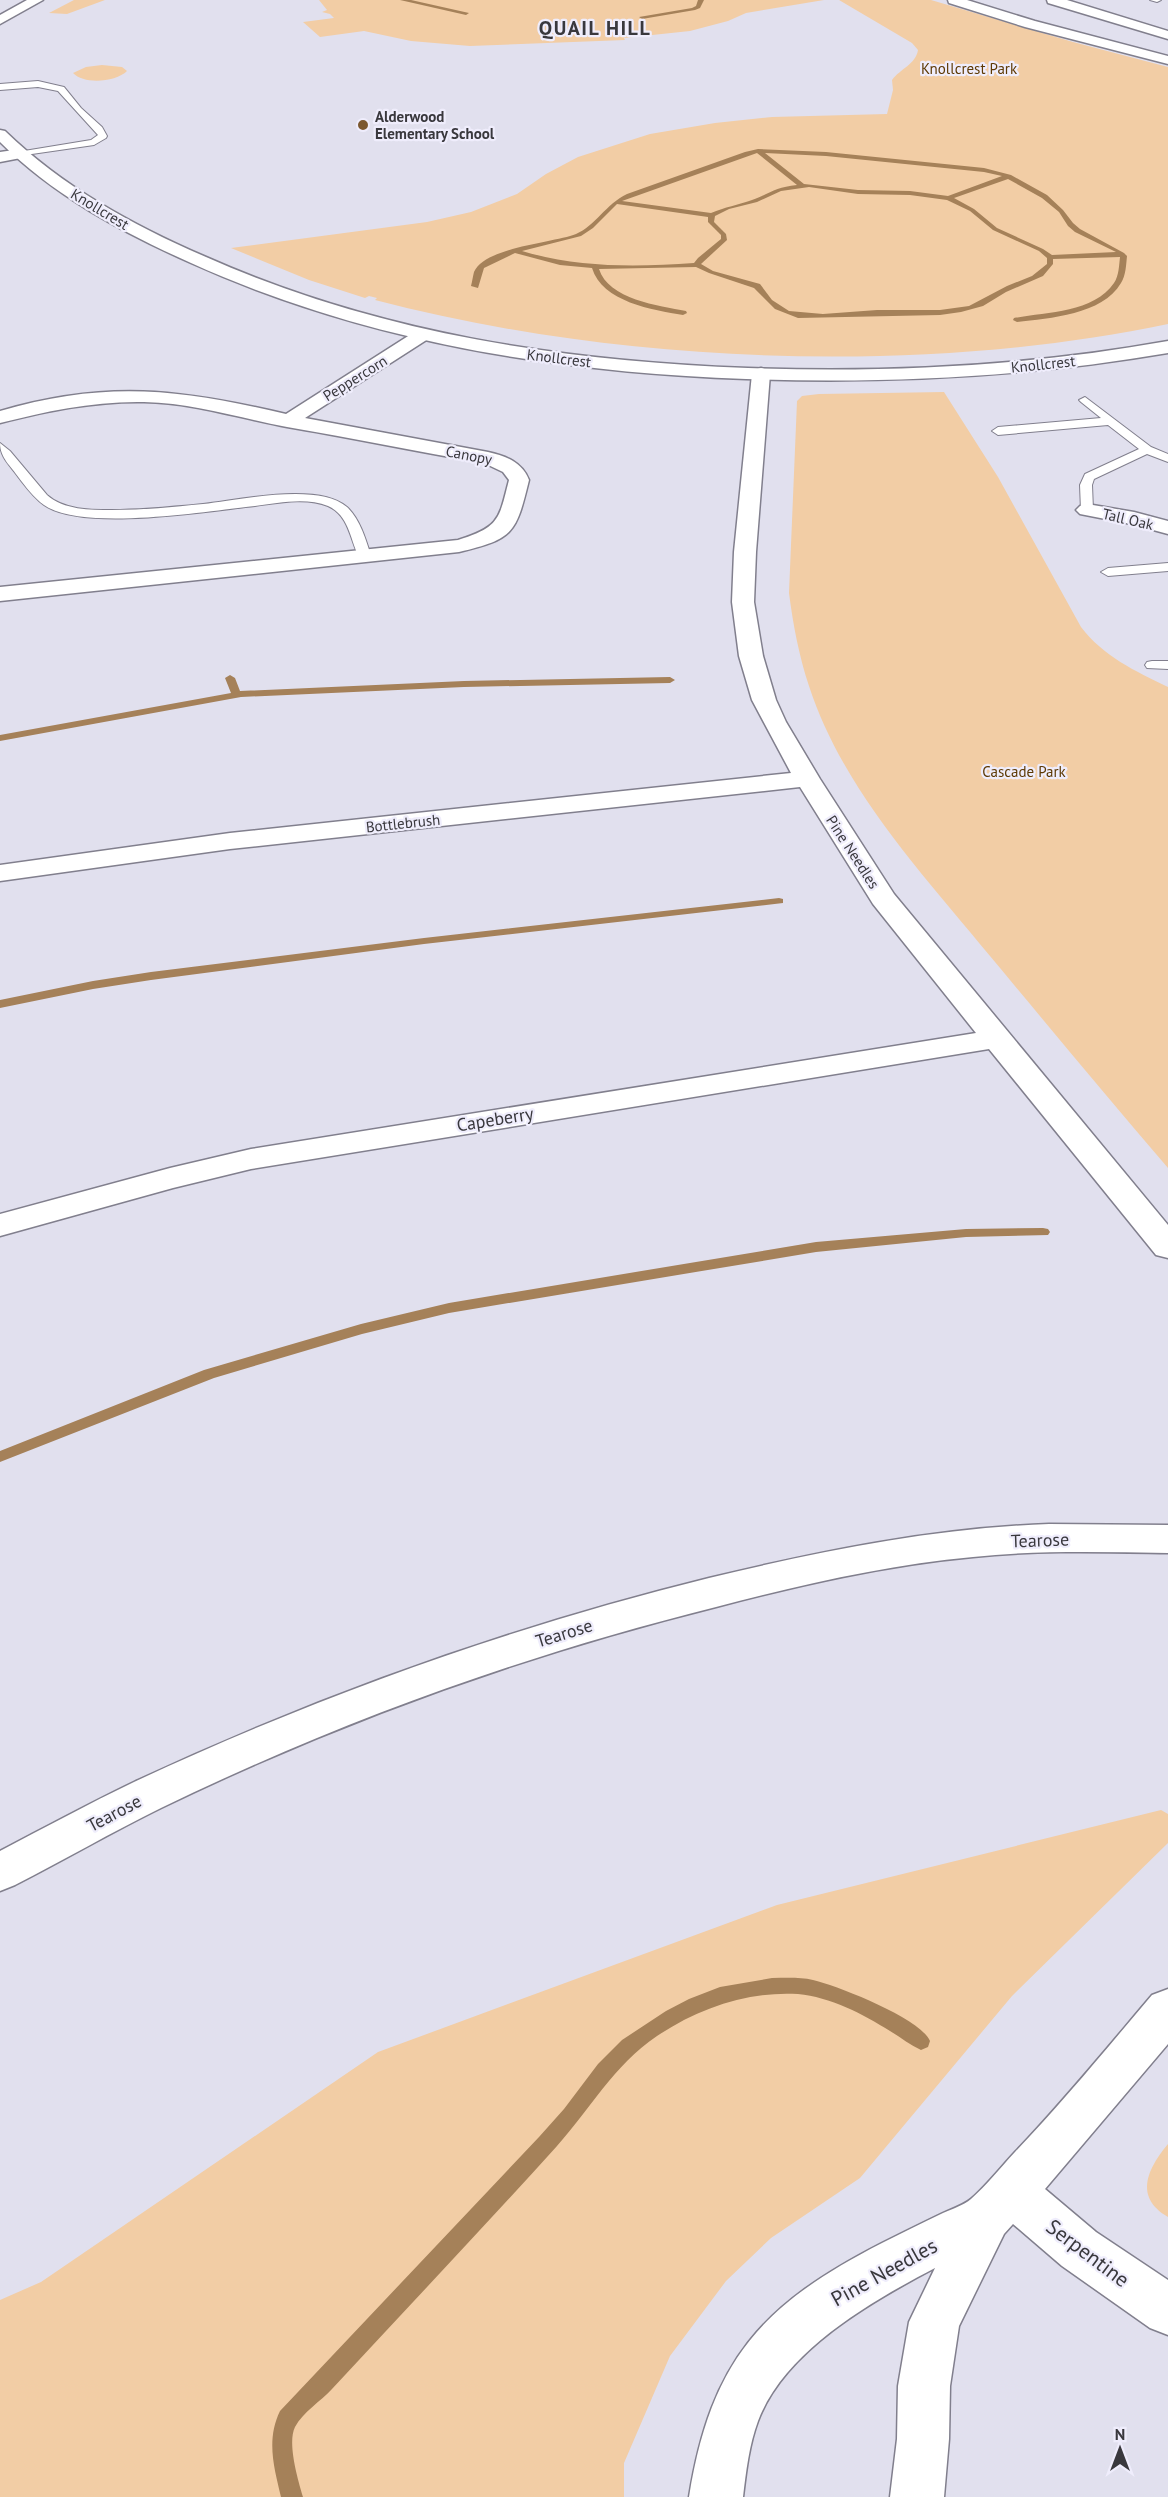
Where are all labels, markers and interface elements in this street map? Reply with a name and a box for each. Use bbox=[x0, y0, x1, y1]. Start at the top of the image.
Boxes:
district label: QUAIL HILL bbox=[539, 15, 651, 41]
park label: Knollcrest Park bbox=[921, 59, 1018, 78]
place label: Alderwood Elementary School bbox=[375, 107, 495, 143]
marker: Alderwood Elementary School bbox=[356, 118, 370, 132]
street label: Knollcrest bbox=[67, 184, 133, 234]
street label: Knollcrest bbox=[526, 345, 592, 371]
street label: Peppercorn bbox=[319, 351, 391, 405]
street label: Knollcrest bbox=[1010, 351, 1076, 377]
street label: Canopy bbox=[444, 441, 494, 469]
street label: Tall Oak bbox=[1101, 504, 1156, 534]
park label: Cascade Park bbox=[982, 762, 1067, 781]
street label: Bottlebrush bbox=[365, 810, 441, 836]
street label: Pine Needles bbox=[822, 812, 884, 892]
street label: Capeberry bbox=[455, 1102, 536, 1136]
street label: Tearose bbox=[1010, 1527, 1070, 1553]
street label: Tearose bbox=[533, 1613, 595, 1653]
street label: Tearose bbox=[83, 1789, 145, 1837]
street label: Serpentine bbox=[1041, 2213, 1135, 2293]
street label: Pine Needles bbox=[826, 2232, 942, 2312]
north arrow bbox=[1090, 2419, 1150, 2479]
text: N bbox=[1115, 2424, 1125, 2444]

